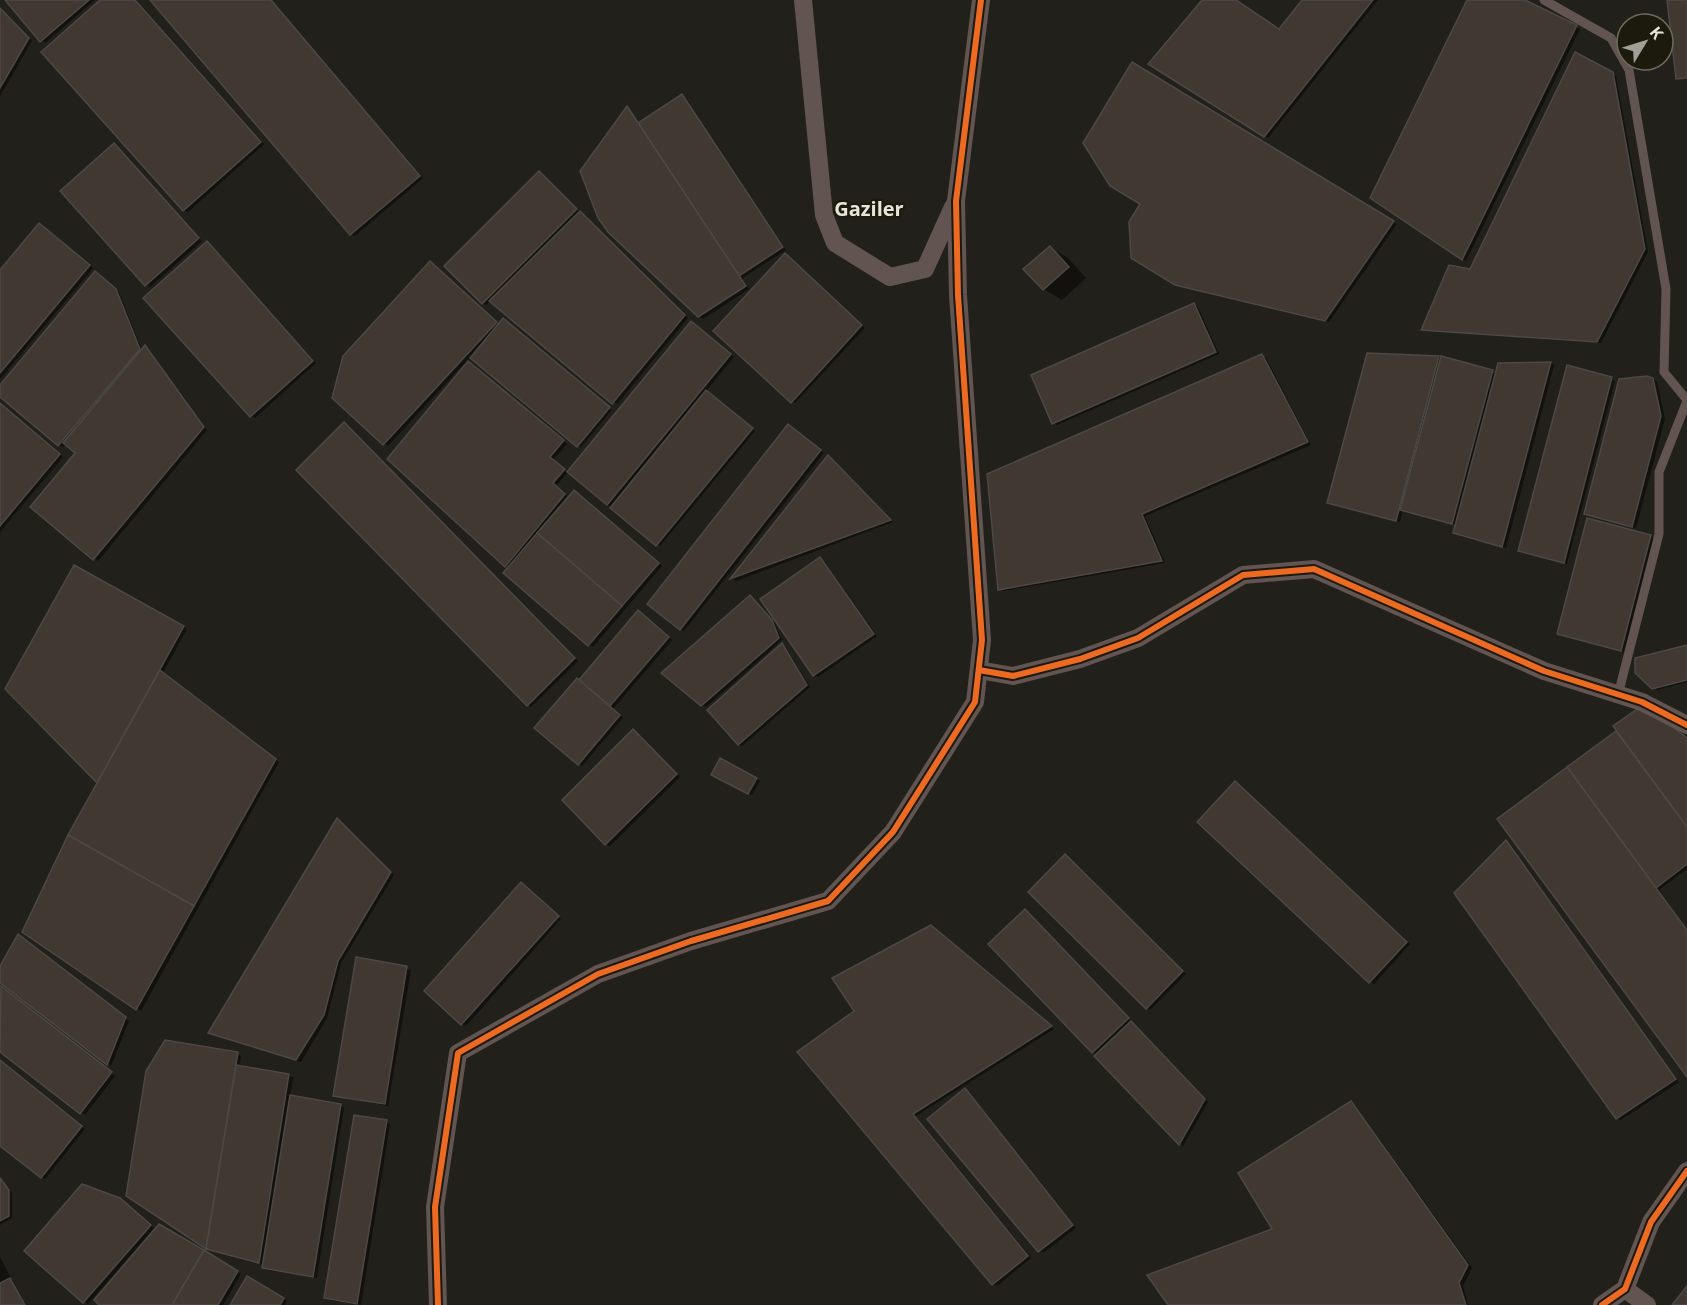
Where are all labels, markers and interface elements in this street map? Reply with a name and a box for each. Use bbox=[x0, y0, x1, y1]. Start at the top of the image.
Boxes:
north arrow bbox=[1615, 12, 1675, 72]
text: K bbox=[1645, 22, 1669, 44]
district label: Gaziler bbox=[834, 195, 904, 222]

